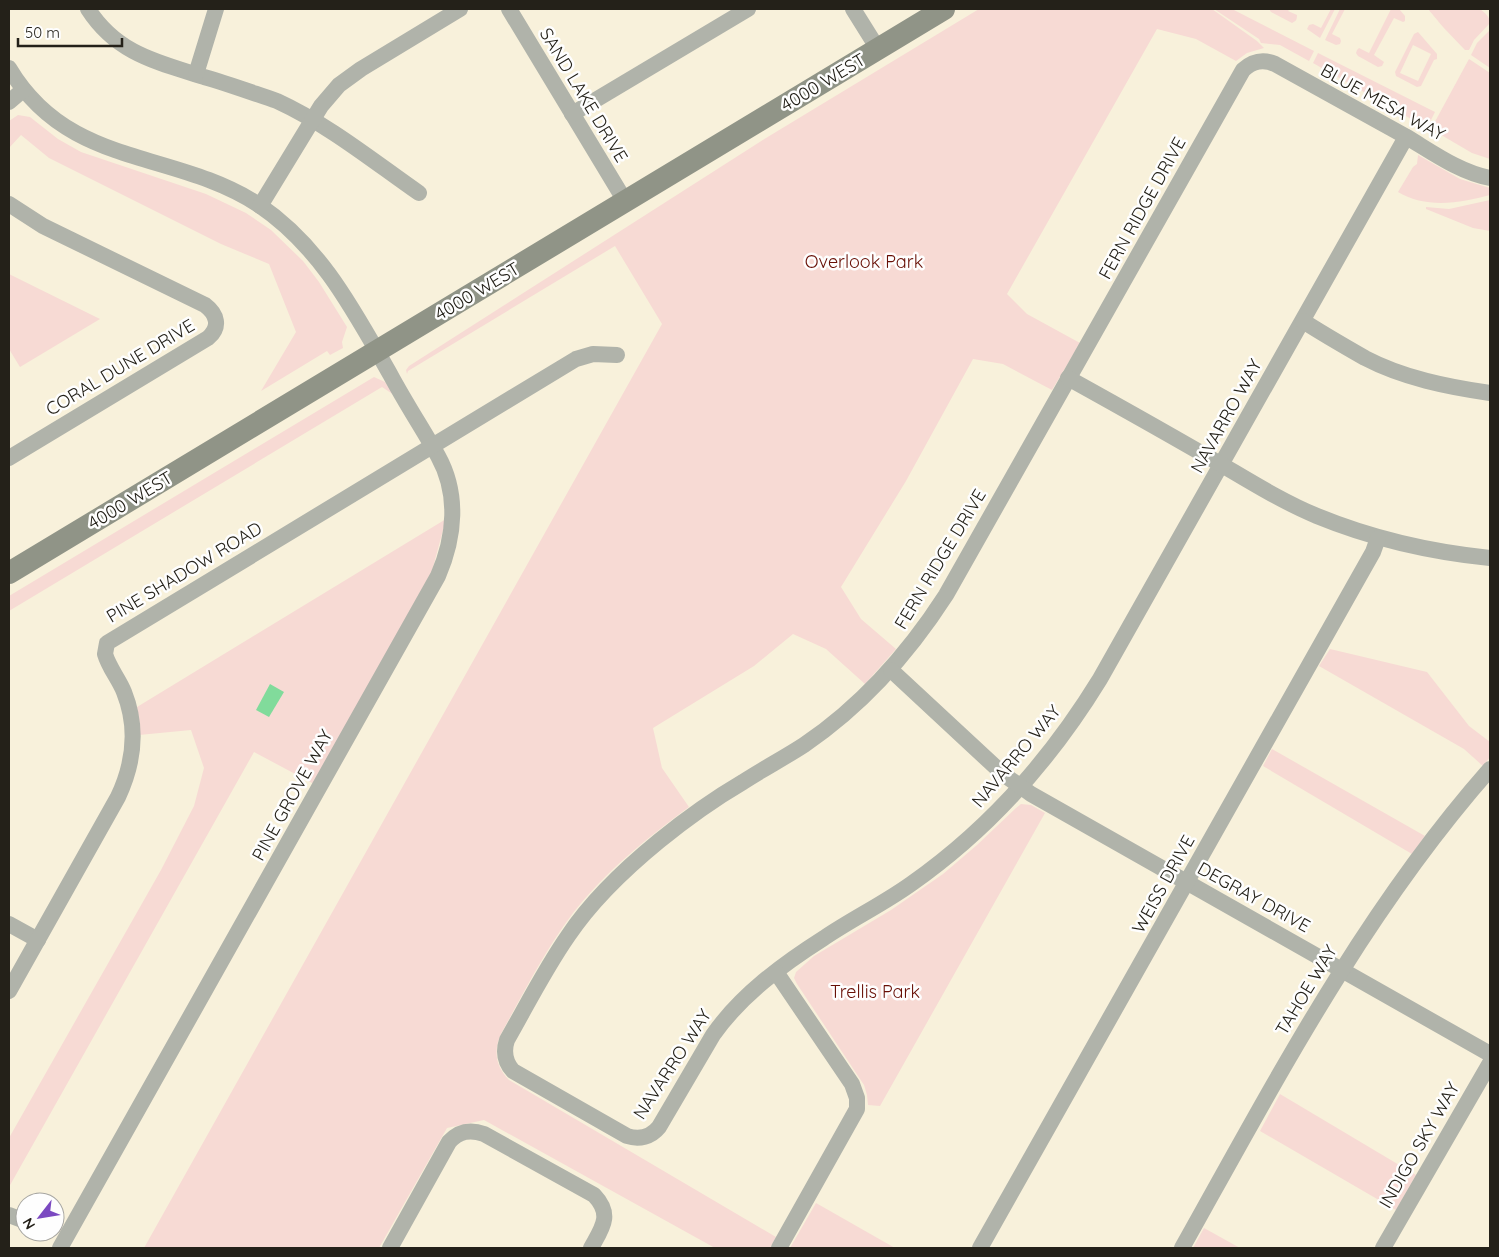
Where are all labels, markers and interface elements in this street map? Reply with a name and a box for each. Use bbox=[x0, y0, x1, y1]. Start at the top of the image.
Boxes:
scale bar bbox=[18, 15, 121, 47]
text: 50 m bbox=[25, 23, 60, 42]
street label: SAND LAKE DRIVE bbox=[535, 24, 633, 166]
street label: 4000 WEST bbox=[776, 48, 870, 116]
street label: BLUE MESA WAY bbox=[1317, 58, 1449, 146]
street label: FERN RIDGE DRIVE bbox=[1093, 133, 1191, 283]
park label: Overlook Park bbox=[805, 250, 923, 273]
street label: 4000 WEST bbox=[430, 257, 524, 325]
street label: CORAL DUNE DRIVE bbox=[41, 314, 199, 420]
street label: NAVARRO WAY bbox=[1185, 355, 1267, 477]
street label: 4000 WEST bbox=[83, 466, 177, 534]
street label: FERN RIDGE DRIVE bbox=[889, 485, 991, 633]
street label: PINE SHADOW ROAD bbox=[102, 516, 266, 628]
street label: NAVARRO WAY bbox=[966, 700, 1066, 812]
street label: PINE GROVE WAY bbox=[246, 725, 338, 865]
street label: WEISS DRIVE bbox=[1127, 831, 1199, 937]
street label: DEGRAY DRIVE bbox=[1194, 857, 1314, 937]
street label: TAHOE WAY bbox=[1270, 941, 1342, 1039]
park label: Trellis Park bbox=[830, 980, 920, 1003]
street label: NAVARRO WAY bbox=[628, 1005, 716, 1123]
street label: INDIGO SKY WAY bbox=[1374, 1078, 1464, 1212]
north arrow bbox=[15, 1192, 65, 1242]
text: N bbox=[18, 1215, 39, 1233]

